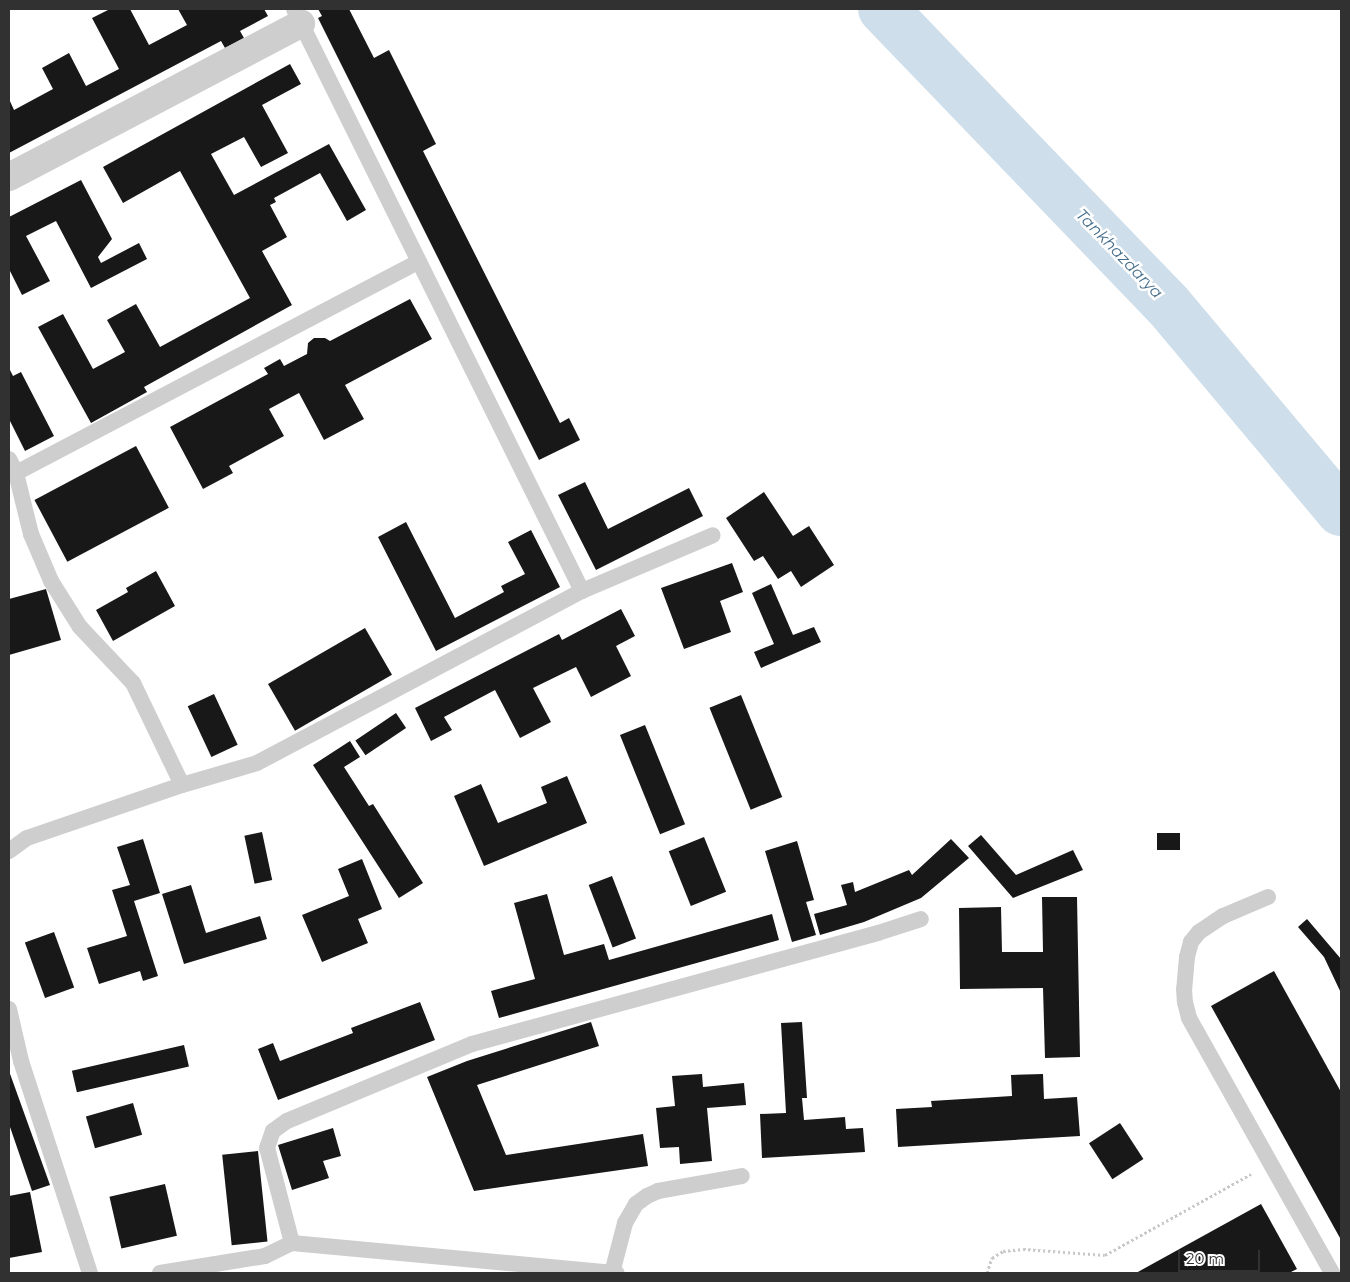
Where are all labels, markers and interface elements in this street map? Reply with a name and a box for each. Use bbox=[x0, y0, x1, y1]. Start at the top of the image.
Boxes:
water label: Tankhazdarya bbox=[1072, 205, 1166, 303]
scale bar bbox=[1180, 1240, 1262, 1272]
text: 20 m bbox=[1186, 1249, 1224, 1268]

